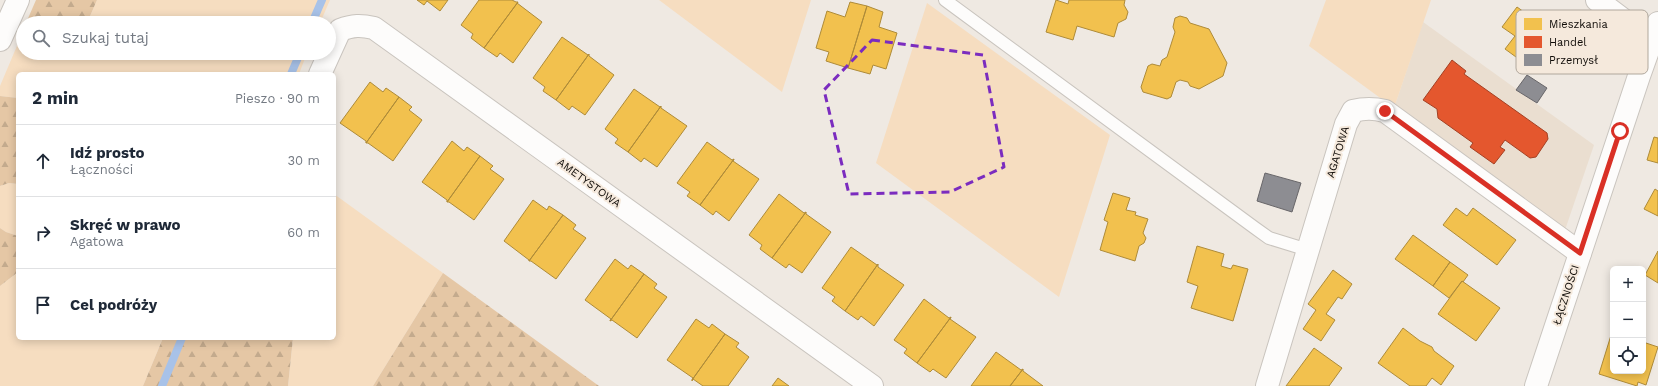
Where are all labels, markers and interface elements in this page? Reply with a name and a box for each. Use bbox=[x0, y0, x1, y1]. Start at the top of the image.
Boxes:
legend bbox=[1516, 10, 1648, 74]
search box bbox=[16, 16, 336, 60]
text: Mieszkania bbox=[1549, 18, 1608, 31]
icon: search bbox=[30, 27, 52, 49]
text: Szukaj tutaj bbox=[62, 29, 149, 47]
text: Handel bbox=[1549, 36, 1587, 49]
text: Przemysł bbox=[1549, 54, 1598, 67]
text: 2 min bbox=[32, 88, 78, 108]
text: Pieszo · 90 m bbox=[235, 91, 320, 106]
route end bbox=[1376, 102, 1394, 120]
route start bbox=[1611, 122, 1629, 140]
street label: AGATOWA bbox=[1324, 125, 1352, 179]
text: Idź prosto bbox=[70, 144, 144, 162]
icon: ahead bbox=[32, 150, 54, 172]
text: 30 m bbox=[288, 153, 320, 168]
street label: AMETYSTOWA bbox=[555, 156, 623, 210]
text: Łączności bbox=[70, 162, 133, 177]
text: Skręć w prawo bbox=[70, 216, 180, 234]
icon: right bbox=[32, 222, 54, 244]
text: 60 m bbox=[287, 225, 320, 240]
text: Agatowa bbox=[70, 234, 124, 249]
street label: ŁĄCZNOŚCI bbox=[1549, 263, 1582, 327]
map controls bbox=[1610, 266, 1646, 374]
button: + bbox=[1610, 266, 1646, 302]
icon: arrive bbox=[32, 294, 54, 316]
text: Cel podróży bbox=[70, 296, 157, 314]
button: − bbox=[1610, 302, 1646, 338]
button: locate bbox=[1610, 338, 1646, 374]

